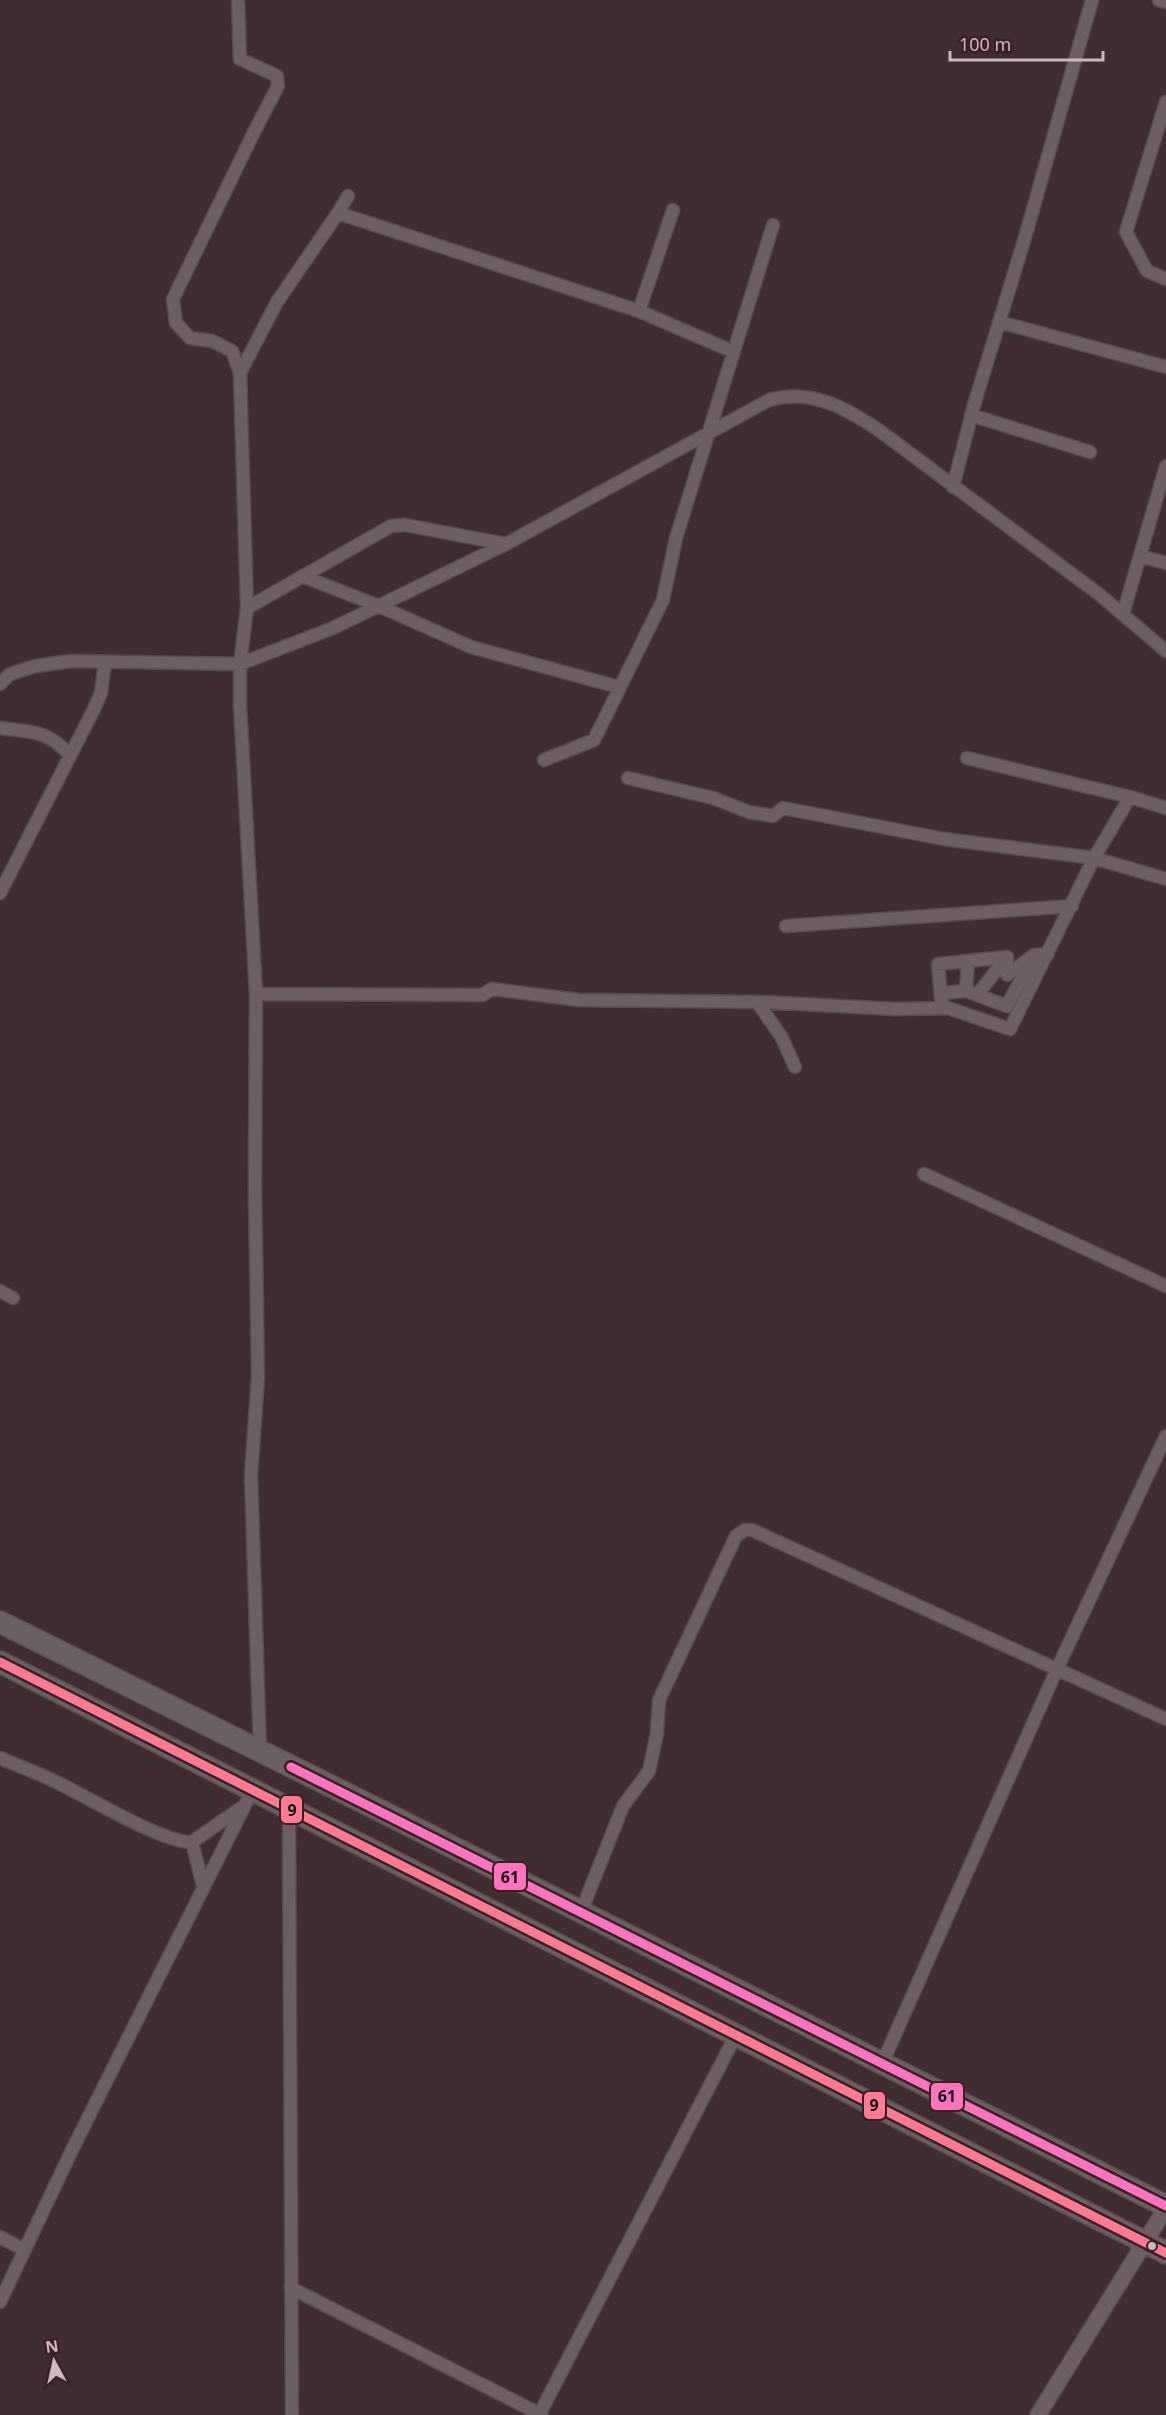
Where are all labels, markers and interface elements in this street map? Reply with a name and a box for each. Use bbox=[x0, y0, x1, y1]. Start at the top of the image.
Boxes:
scale bar bbox=[950, 24, 1103, 62]
text: 100 m bbox=[959, 32, 1011, 56]
line badge: 9 bbox=[280, 1795, 303, 1824]
text: 9 bbox=[287, 1799, 297, 1821]
line badge: 61 bbox=[493, 1862, 527, 1891]
text: 61 bbox=[501, 1866, 519, 1888]
line badge: 61 bbox=[930, 2082, 964, 2111]
text: 61 bbox=[938, 2085, 956, 2107]
line badge: 9 bbox=[863, 2091, 886, 2120]
text: 9 bbox=[869, 2094, 879, 2116]
unlabelled marker bbox=[1146, 2240, 1158, 2252]
north arrow bbox=[24, 2331, 84, 2391]
text: N bbox=[44, 2334, 60, 2358]

